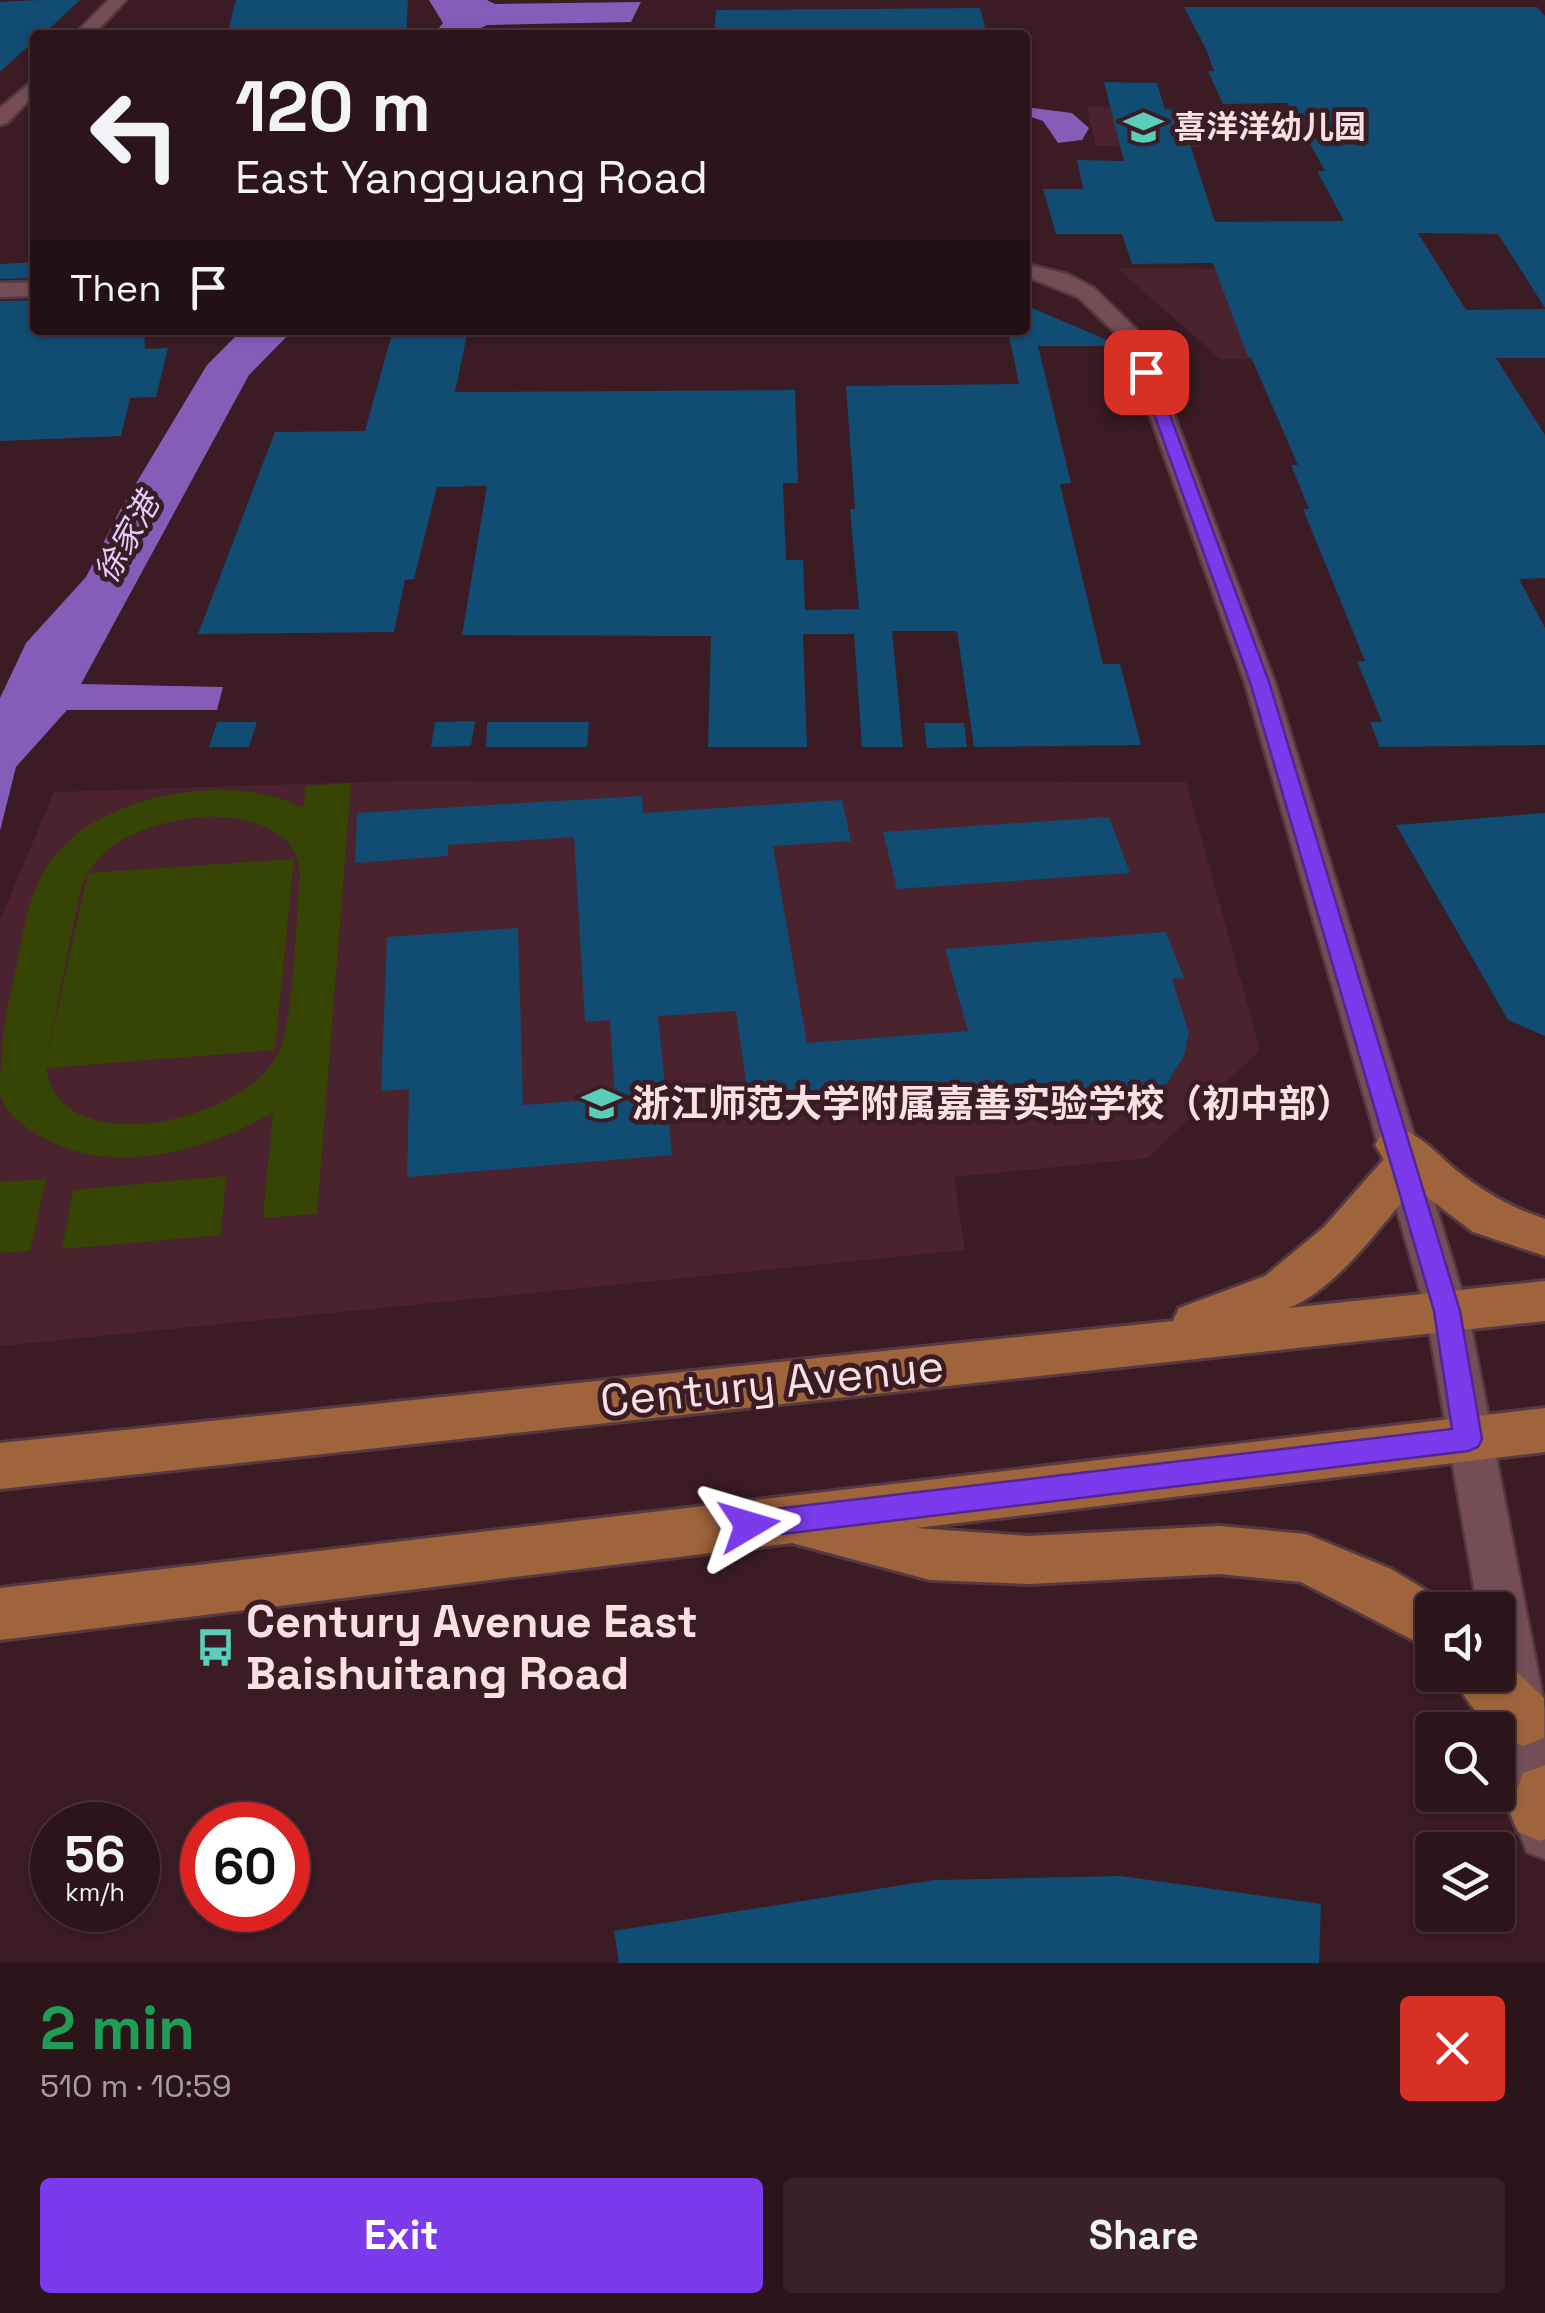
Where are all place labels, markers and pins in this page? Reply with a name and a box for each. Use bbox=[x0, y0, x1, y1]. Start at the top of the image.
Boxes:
school or university icon: 喜洋洋幼儿园 bbox=[1123, 106, 1165, 148]
place label: 喜洋洋幼儿园 bbox=[1174, 107, 1366, 147]
pin bbox=[1104, 330, 1189, 415]
place label: 浙江师范大学附属嘉善实验学校（初中部） bbox=[632, 1080, 1354, 1128]
school or university icon: 浙江师范大学附属嘉善实验学校（初中部） bbox=[581, 1083, 623, 1125]
place label: Century Avenue East Baishuitang Road bbox=[246, 1593, 698, 1702]
bus stop icon: Century Avenue East Baishuitang Road bbox=[195, 1626, 237, 1668]

